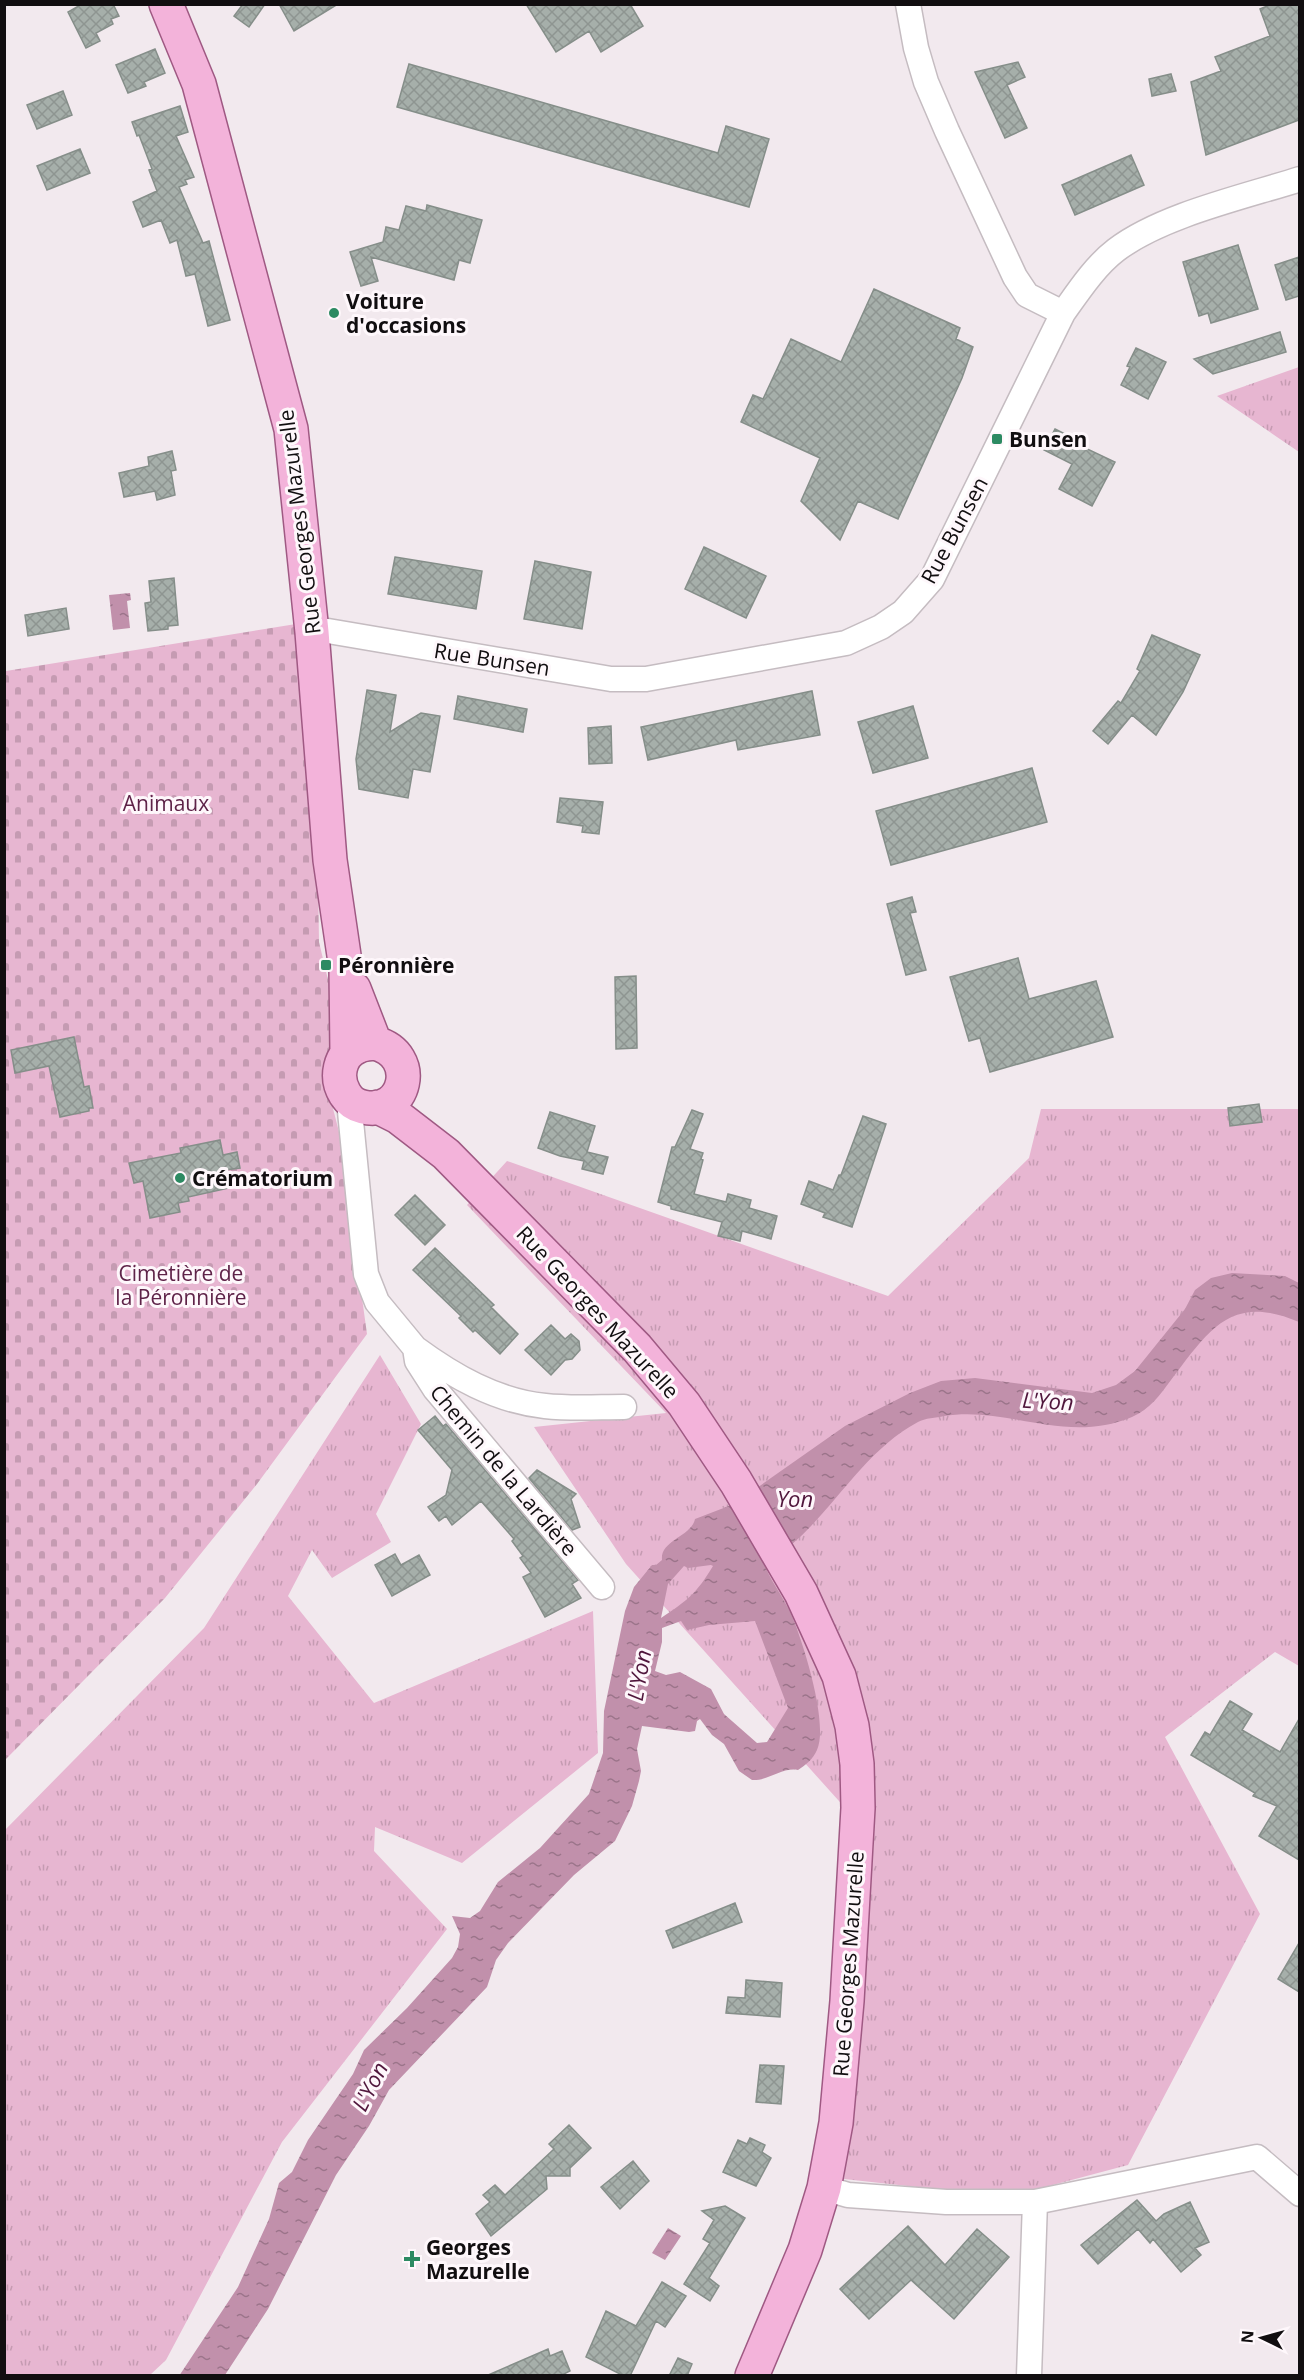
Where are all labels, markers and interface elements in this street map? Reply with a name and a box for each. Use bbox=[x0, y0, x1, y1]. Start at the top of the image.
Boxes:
place label: Voiture d'occasions bbox=[346, 287, 466, 339]
marker: Voiture d'occasions bbox=[327, 306, 341, 320]
street label: Rue Georges Mazurelle bbox=[271, 408, 327, 636]
place label: Bunsen bbox=[1009, 425, 1087, 453]
marker: Bunsen bbox=[990, 432, 1004, 446]
street label: Rue Bunsen bbox=[914, 472, 994, 588]
street label: Rue Bunsen bbox=[432, 636, 552, 682]
park label: Animaux bbox=[123, 789, 209, 817]
place label: Péronnière bbox=[338, 951, 455, 979]
marker: Péronnière bbox=[319, 958, 333, 972]
place label: Crématorium bbox=[192, 1164, 333, 1192]
marker: Crématorium bbox=[173, 1171, 187, 1185]
street label: Rue Georges Mazurelle bbox=[511, 1220, 685, 1404]
park label: Cimetière de la Péronnière bbox=[115, 1259, 247, 1311]
street label: Chemin de la Lardière bbox=[424, 1379, 584, 1561]
water label: L'Yon bbox=[1022, 1384, 1074, 1416]
water label: Yon bbox=[777, 1483, 813, 1513]
water label: L'Yon bbox=[619, 1647, 657, 1703]
street label: Rue Georges Mazurelle bbox=[826, 1850, 870, 2078]
water label: L'Yon bbox=[344, 2056, 394, 2116]
place label: Georges Mazurelle bbox=[426, 2233, 530, 2285]
marker: Georges Mazurelle bbox=[403, 2250, 421, 2268]
north arrow bbox=[1232, 2308, 1292, 2368]
text: N bbox=[1236, 2329, 1259, 2344]

